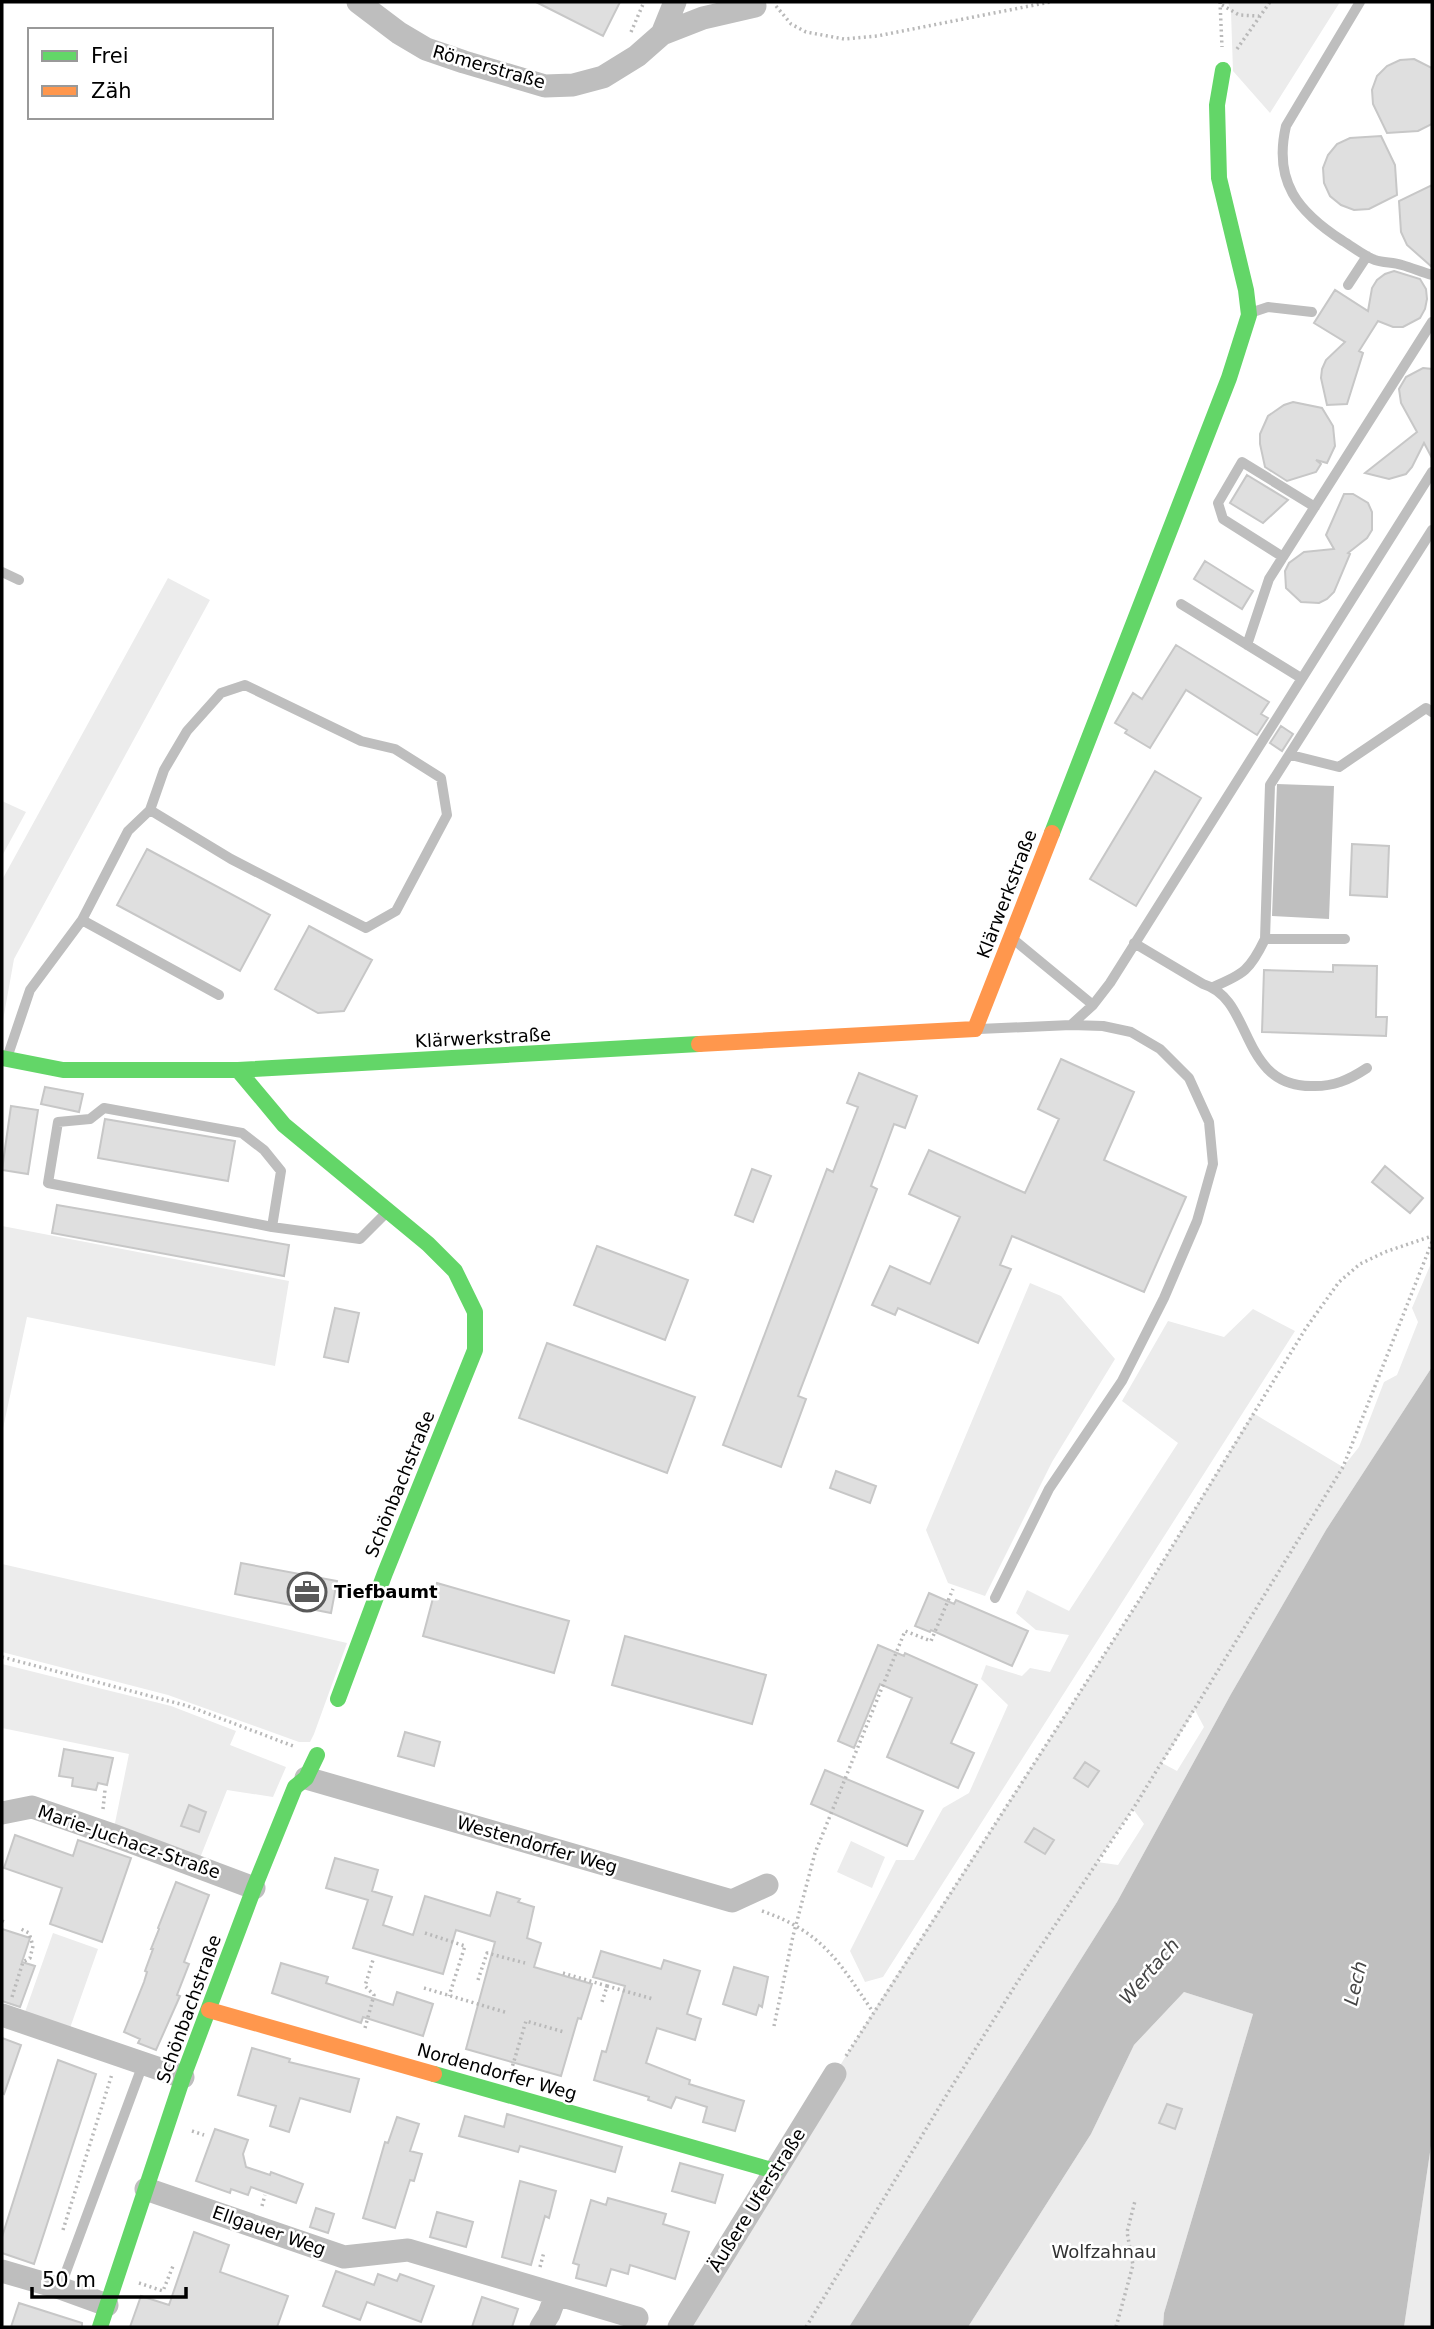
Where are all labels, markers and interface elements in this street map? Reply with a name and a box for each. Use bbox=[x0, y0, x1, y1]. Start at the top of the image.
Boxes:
legend bbox=[28, 28, 273, 119]
street label: Römerstraße bbox=[430, 40, 548, 93]
text: Frei bbox=[91, 44, 128, 68]
text: Zäh bbox=[91, 79, 132, 103]
street label: Klärwerkstraße bbox=[972, 827, 1041, 961]
street label: Klärwerkstraße bbox=[414, 1023, 552, 1052]
street label: Schönbachstraße bbox=[361, 1407, 439, 1560]
office icon: Tiefbaumt bbox=[286, 1571, 328, 1613]
place label: Tiefbaumt bbox=[334, 1581, 438, 1602]
street label: Marie-Juchacz-Straße bbox=[35, 1800, 223, 1883]
street label: Westendorfer Weg bbox=[454, 1811, 620, 1878]
street label: Schönbachstraße bbox=[152, 1932, 225, 2086]
water label: Wertach bbox=[1114, 1934, 1184, 2008]
water label: Lech bbox=[1339, 1959, 1371, 2007]
street label: Nordendorfer Weg bbox=[415, 2039, 579, 2104]
street label: Äußere Uferstraße bbox=[704, 2124, 809, 2275]
street label: Ellgauer Weg bbox=[210, 2201, 329, 2260]
park label: Wolfzahnau bbox=[1052, 2241, 1156, 2262]
scale bar bbox=[32, 2256, 186, 2300]
text: 50 m bbox=[42, 2268, 96, 2292]

